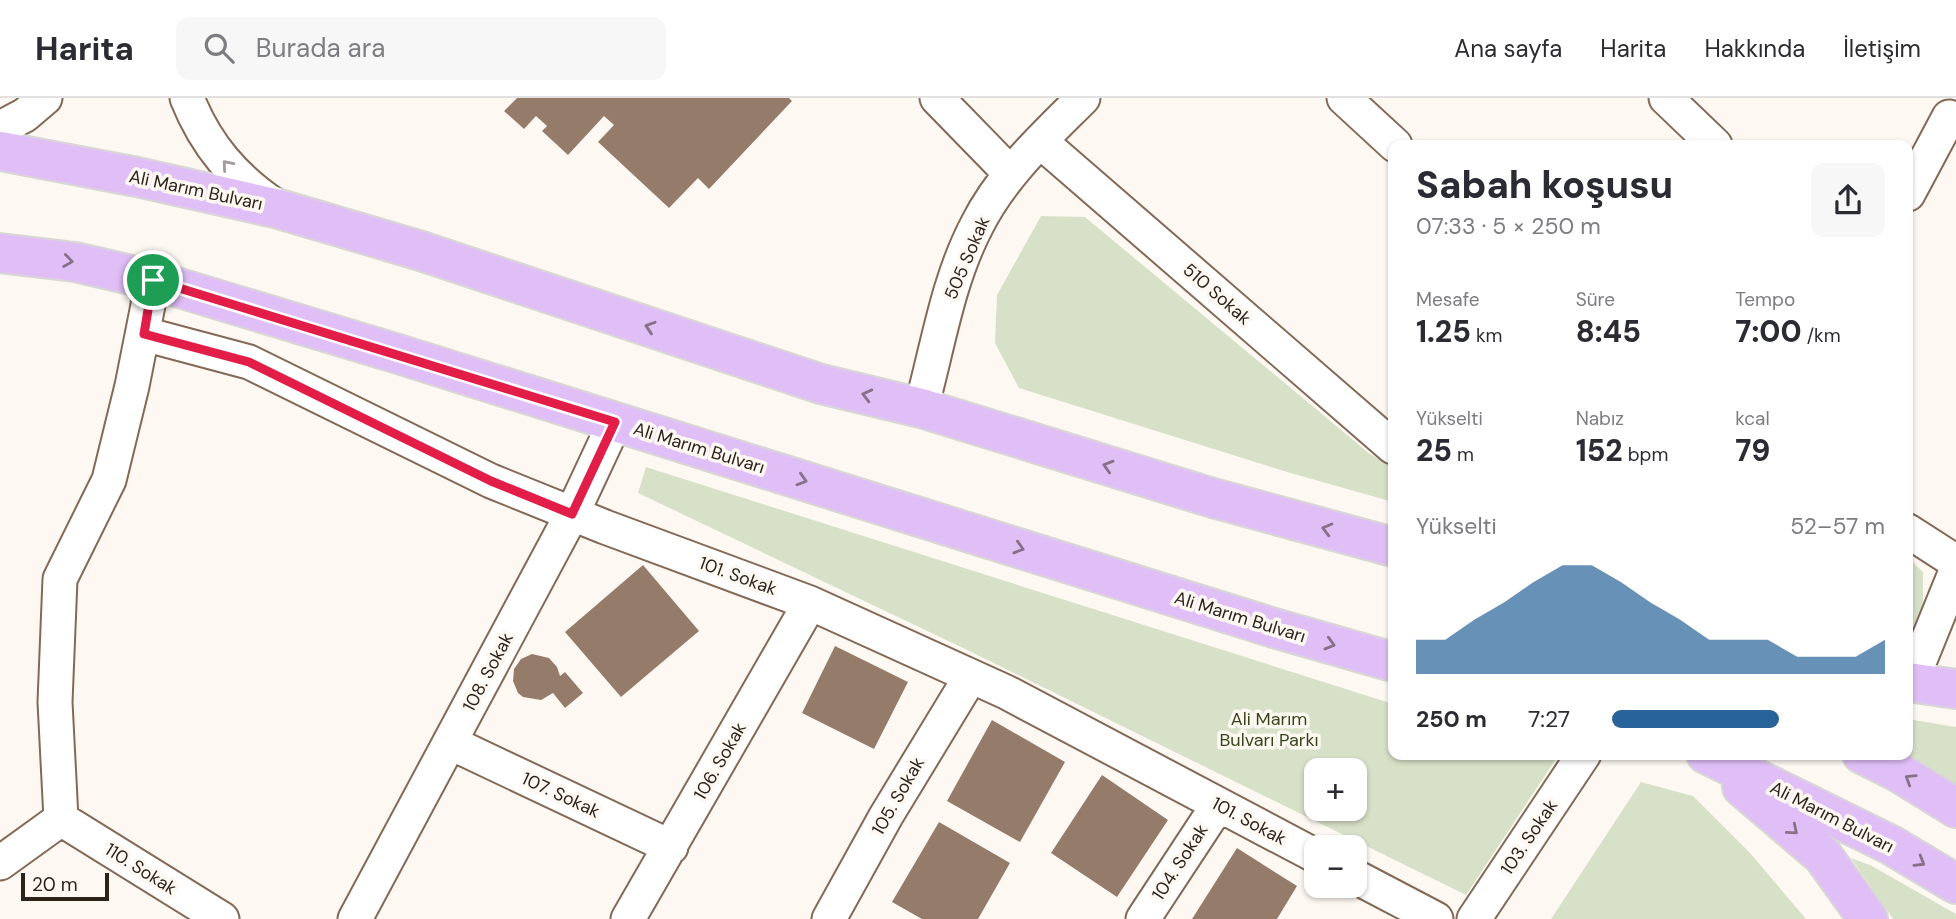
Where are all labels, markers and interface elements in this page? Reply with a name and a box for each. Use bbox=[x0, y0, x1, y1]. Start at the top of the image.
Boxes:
search box bbox=[176, 17, 666, 80]
text: Harita bbox=[35, 27, 134, 70]
icon: search bbox=[200, 29, 238, 67]
text: Burada ara bbox=[256, 31, 385, 65]
text: Ana sayfa bbox=[1454, 33, 1562, 64]
text: Harita bbox=[1600, 33, 1666, 64]
text: Hakkında bbox=[1704, 33, 1805, 64]
text: İletişim bbox=[1843, 33, 1921, 64]
text: Sabah koşusu bbox=[1416, 160, 1673, 210]
one-way arrow bbox=[223, 161, 235, 174]
button: share bbox=[1811, 163, 1885, 237]
street label: Ali Marım Bulvarı bbox=[127, 164, 265, 216]
text: 07:33 · 5 × 250 m bbox=[1416, 211, 1601, 241]
street label: 505 Sokak bbox=[939, 213, 995, 303]
pin bbox=[123, 250, 183, 310]
one-way arrow bbox=[62, 253, 74, 268]
street label: 510 Sokak bbox=[1178, 258, 1256, 330]
icon: arrive bbox=[134, 261, 172, 299]
text: Mesafe bbox=[1416, 287, 1480, 312]
text: Süre bbox=[1576, 287, 1615, 312]
text: Tempo bbox=[1735, 287, 1795, 312]
text: 1.25 bbox=[1416, 312, 1471, 351]
text: 8:45 bbox=[1576, 312, 1641, 351]
text: 7:00 bbox=[1735, 312, 1802, 351]
one-way arrow bbox=[644, 321, 656, 335]
text: km bbox=[1471, 323, 1502, 348]
text: /km bbox=[1802, 323, 1841, 348]
one-way arrow bbox=[861, 389, 873, 403]
text: Yükselti bbox=[1416, 406, 1483, 431]
text: Nabız bbox=[1576, 406, 1624, 431]
text: kcal bbox=[1735, 406, 1770, 431]
street label: Ali Marım Bulvarı bbox=[631, 417, 767, 479]
text: 25 bbox=[1416, 431, 1452, 470]
text: 152 bbox=[1576, 431, 1623, 470]
text: 79 bbox=[1735, 431, 1770, 470]
text: m bbox=[1452, 442, 1474, 467]
text: bpm bbox=[1623, 442, 1668, 467]
one-way arrow bbox=[1103, 460, 1115, 475]
one-way arrow bbox=[796, 472, 808, 487]
text: Yükselti bbox=[1416, 511, 1497, 541]
text: 52–57 m bbox=[1790, 511, 1885, 541]
one-way arrow bbox=[1321, 523, 1333, 537]
one-way arrow bbox=[1012, 540, 1025, 554]
street label: 101. Sokak bbox=[696, 551, 780, 601]
street label: Ali Marım Bulvarı bbox=[1172, 586, 1308, 648]
street label: 108. Sokak bbox=[457, 628, 519, 716]
one-way arrow bbox=[1324, 636, 1336, 650]
text: 250 m bbox=[1416, 704, 1487, 734]
text: 7:27 bbox=[1528, 704, 1570, 734]
park label: Ali Marım Bulvarı Parkı bbox=[1219, 707, 1319, 752]
street label: 106. Sokak bbox=[688, 718, 752, 804]
street label: 105. Sokak bbox=[866, 753, 930, 839]
map controls bbox=[1304, 758, 1367, 898]
button: + bbox=[1304, 758, 1367, 821]
street label: 107. Sokak bbox=[518, 766, 604, 824]
street label: Ali Marım Bulvarı bbox=[1766, 775, 1898, 859]
one-way arrow bbox=[1905, 775, 1918, 788]
street label: 101. Sokak bbox=[1208, 791, 1290, 851]
street label: 103. Sokak bbox=[1495, 795, 1563, 879]
street label: 104. Sokak bbox=[1146, 819, 1214, 905]
one-way arrow bbox=[1784, 822, 1797, 834]
button: − bbox=[1304, 835, 1367, 898]
street label: 110. Sokak bbox=[101, 838, 181, 900]
one-way arrow bbox=[1912, 854, 1925, 867]
scale bar bbox=[21, 870, 108, 902]
text: 20 m bbox=[32, 872, 78, 897]

